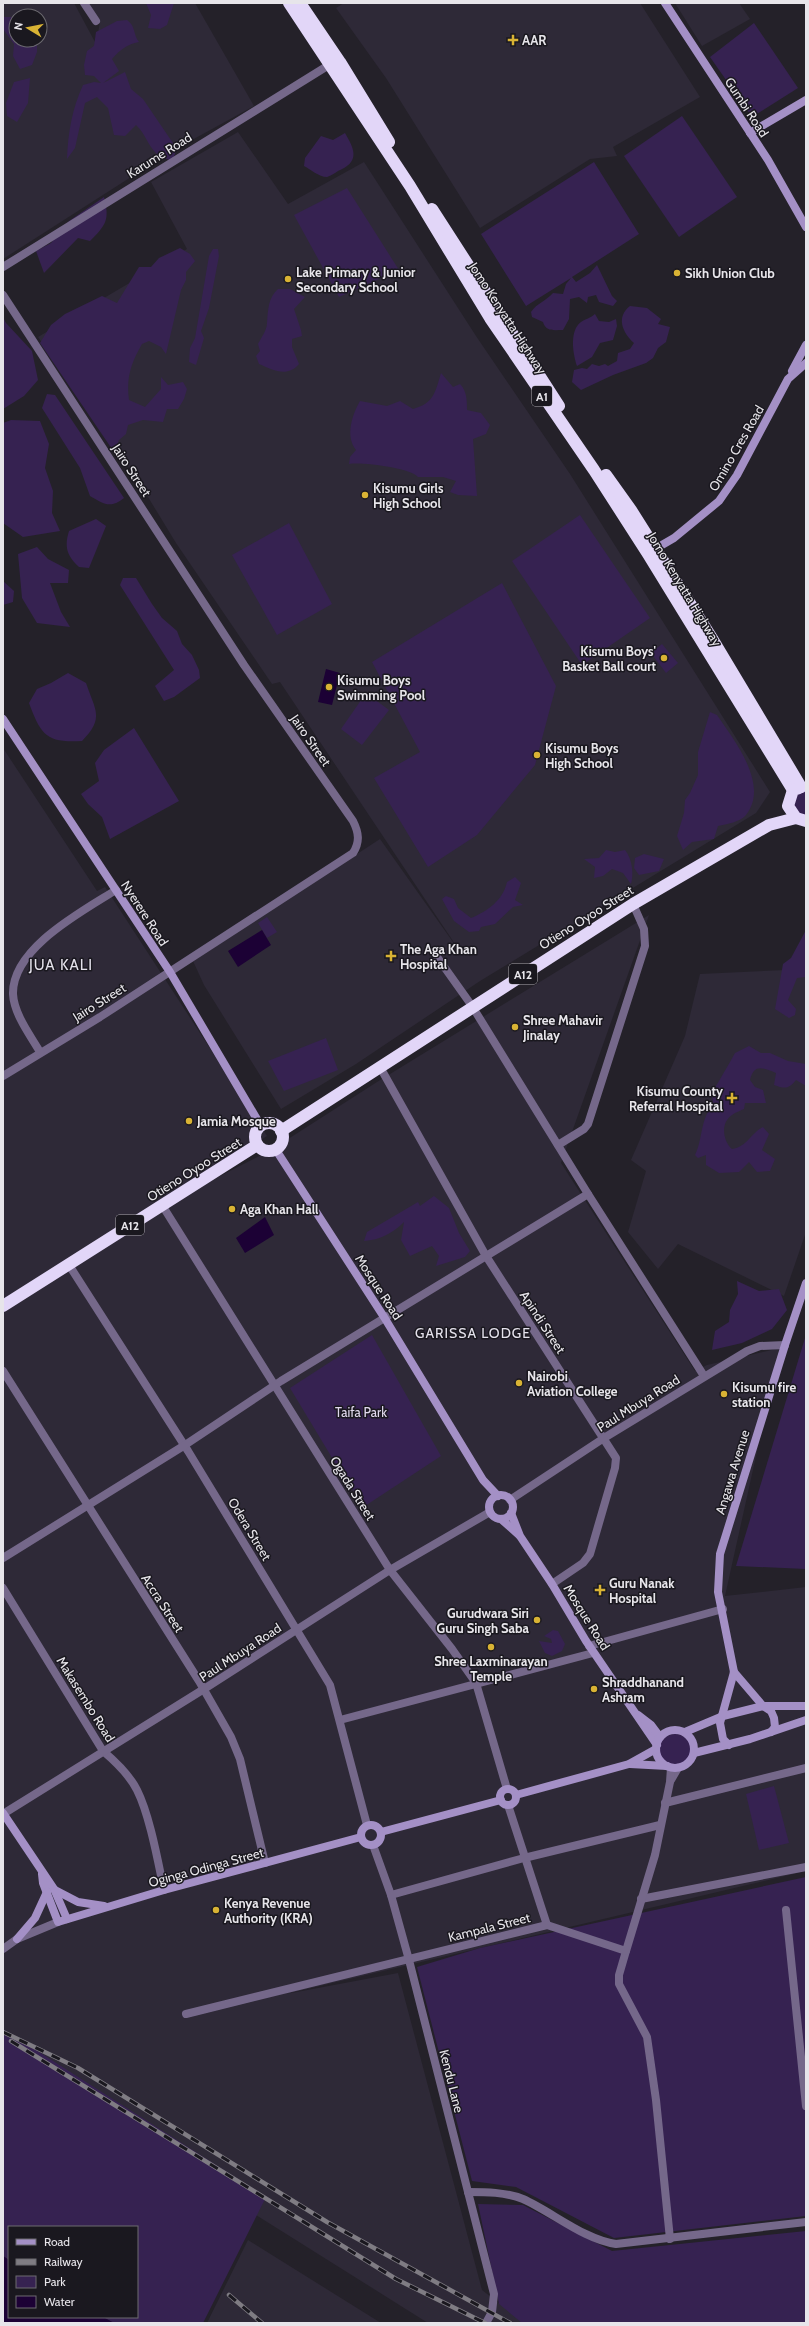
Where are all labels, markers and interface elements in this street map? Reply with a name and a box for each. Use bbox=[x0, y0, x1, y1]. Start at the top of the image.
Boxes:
north arrow bbox=[8, 8, 48, 48]
text: N bbox=[11, 21, 26, 31]
place label: AAR bbox=[522, 32, 546, 48]
marker: AAR bbox=[507, 34, 519, 46]
street label: Gumbi Road bbox=[722, 74, 772, 140]
street label: Karume Road bbox=[124, 129, 194, 181]
street label: Jomo Kenyatta Highway bbox=[465, 258, 550, 377]
place label: Lake Primary & Junior Secondary School bbox=[296, 264, 416, 295]
place label: Sikh Union Club bbox=[685, 265, 775, 281]
marker: Sikh Union Club bbox=[672, 268, 682, 278]
marker: Lake Primary & Junior Secondary School bbox=[283, 274, 293, 284]
road number: A1 bbox=[532, 386, 552, 406]
street label: Omino Cres Road bbox=[705, 402, 767, 494]
street label: Jairo Street bbox=[109, 440, 155, 500]
place label: Kisumu Girls High School bbox=[373, 480, 444, 511]
marker: Kisumu Girls High School bbox=[360, 490, 370, 500]
street label: Jomo Kenyatta Highway bbox=[644, 528, 726, 649]
place label: Kisumu Boys' Basket Ball court bbox=[562, 643, 657, 674]
marker: Kisumu Boys' Basket Ball court bbox=[659, 653, 669, 663]
place label: Kisumu Boys Swimming Pool bbox=[337, 672, 426, 703]
marker: Kisumu Boys Swimming Pool bbox=[324, 682, 334, 692]
street label: Jairo Street bbox=[287, 710, 335, 770]
place label: Kisumu Boys High School bbox=[545, 740, 619, 771]
marker: Kisumu Boys High School bbox=[532, 750, 542, 760]
street label: Nyerere Road bbox=[118, 877, 172, 949]
street label: Otieno Oyoo Street bbox=[536, 881, 637, 952]
place label: The Aga Khan Hospital bbox=[400, 941, 477, 972]
marker: The Aga Khan Hospital bbox=[385, 950, 397, 962]
district label: JUA KALI bbox=[28, 956, 93, 974]
road number: A12 bbox=[509, 964, 537, 984]
street label: Jairo Street bbox=[69, 979, 129, 1025]
place label: Shree Mahavir Jinalay bbox=[522, 1012, 603, 1043]
marker: Shree Mahavir Jinalay bbox=[510, 1022, 520, 1032]
place label: Kisumu County Referral Hospital bbox=[629, 1083, 724, 1114]
marker: Kisumu County Referral Hospital bbox=[726, 1092, 738, 1104]
place label: Jamia Mosque bbox=[196, 1113, 276, 1129]
marker: Jamia Mosque bbox=[184, 1116, 194, 1126]
street label: Otieno Oyoo Street bbox=[144, 1133, 245, 1204]
place label: Aga Khan Hall bbox=[240, 1201, 319, 1217]
marker: Aga Khan Hall bbox=[227, 1204, 237, 1214]
road number: A12 bbox=[116, 1215, 144, 1235]
street label: Mosque Road bbox=[352, 1251, 406, 1323]
street label: Apindi Street bbox=[517, 1288, 570, 1357]
district label: GARISSA LODGE bbox=[415, 1324, 531, 1342]
place label: Nairobi Aviation College bbox=[527, 1368, 618, 1399]
street label: Paul Mbuya Road bbox=[594, 1371, 682, 1435]
marker: Nairobi Aviation College bbox=[514, 1378, 524, 1388]
place label: Kisumu fire station bbox=[732, 1379, 797, 1410]
marker: Kisumu fire station bbox=[719, 1389, 729, 1399]
park label: Taifa Park bbox=[335, 1404, 387, 1420]
street label: Angawa Avenue bbox=[712, 1427, 753, 1516]
street label: Ogada Street bbox=[327, 1453, 379, 1523]
street label: Odera Street bbox=[225, 1495, 275, 1564]
street label: Accra Street bbox=[138, 1571, 188, 1636]
place label: Guru Nanak Hospital bbox=[609, 1575, 675, 1606]
street label: Mosque Road bbox=[560, 1581, 614, 1653]
marker: Guru Nanak Hospital bbox=[594, 1584, 606, 1596]
place label: Gurudwara Siri Guru Singh Saba bbox=[437, 1605, 530, 1636]
marker: Gurudwara Siri Guru Singh Saba bbox=[532, 1615, 542, 1625]
street label: Paul Mbuya Road bbox=[196, 1620, 284, 1684]
marker: Shree Laxminarayan Temple bbox=[486, 1642, 496, 1652]
street label: Makasembo Road bbox=[53, 1653, 119, 1745]
place label: Shree Laxminarayan Temple bbox=[434, 1653, 548, 1684]
place label: Shraddhanand Ashram bbox=[602, 1674, 684, 1705]
marker: Shraddhanand Ashram bbox=[589, 1684, 599, 1694]
street label: Oginga Odinga Street bbox=[147, 1844, 266, 1890]
place label: Kenya Revenue Authority (KRA) bbox=[224, 1895, 313, 1926]
marker: Kenya Revenue Authority (KRA) bbox=[211, 1905, 221, 1915]
street label: Kampala Street bbox=[446, 1909, 532, 1945]
street label: Kendu Lane bbox=[436, 2048, 468, 2115]
legend bbox=[8, 2226, 138, 2318]
text: Road bbox=[44, 2234, 70, 2249]
text: Railway bbox=[44, 2254, 82, 2269]
text: Park bbox=[44, 2274, 66, 2289]
text: Water bbox=[44, 2294, 75, 2309]

